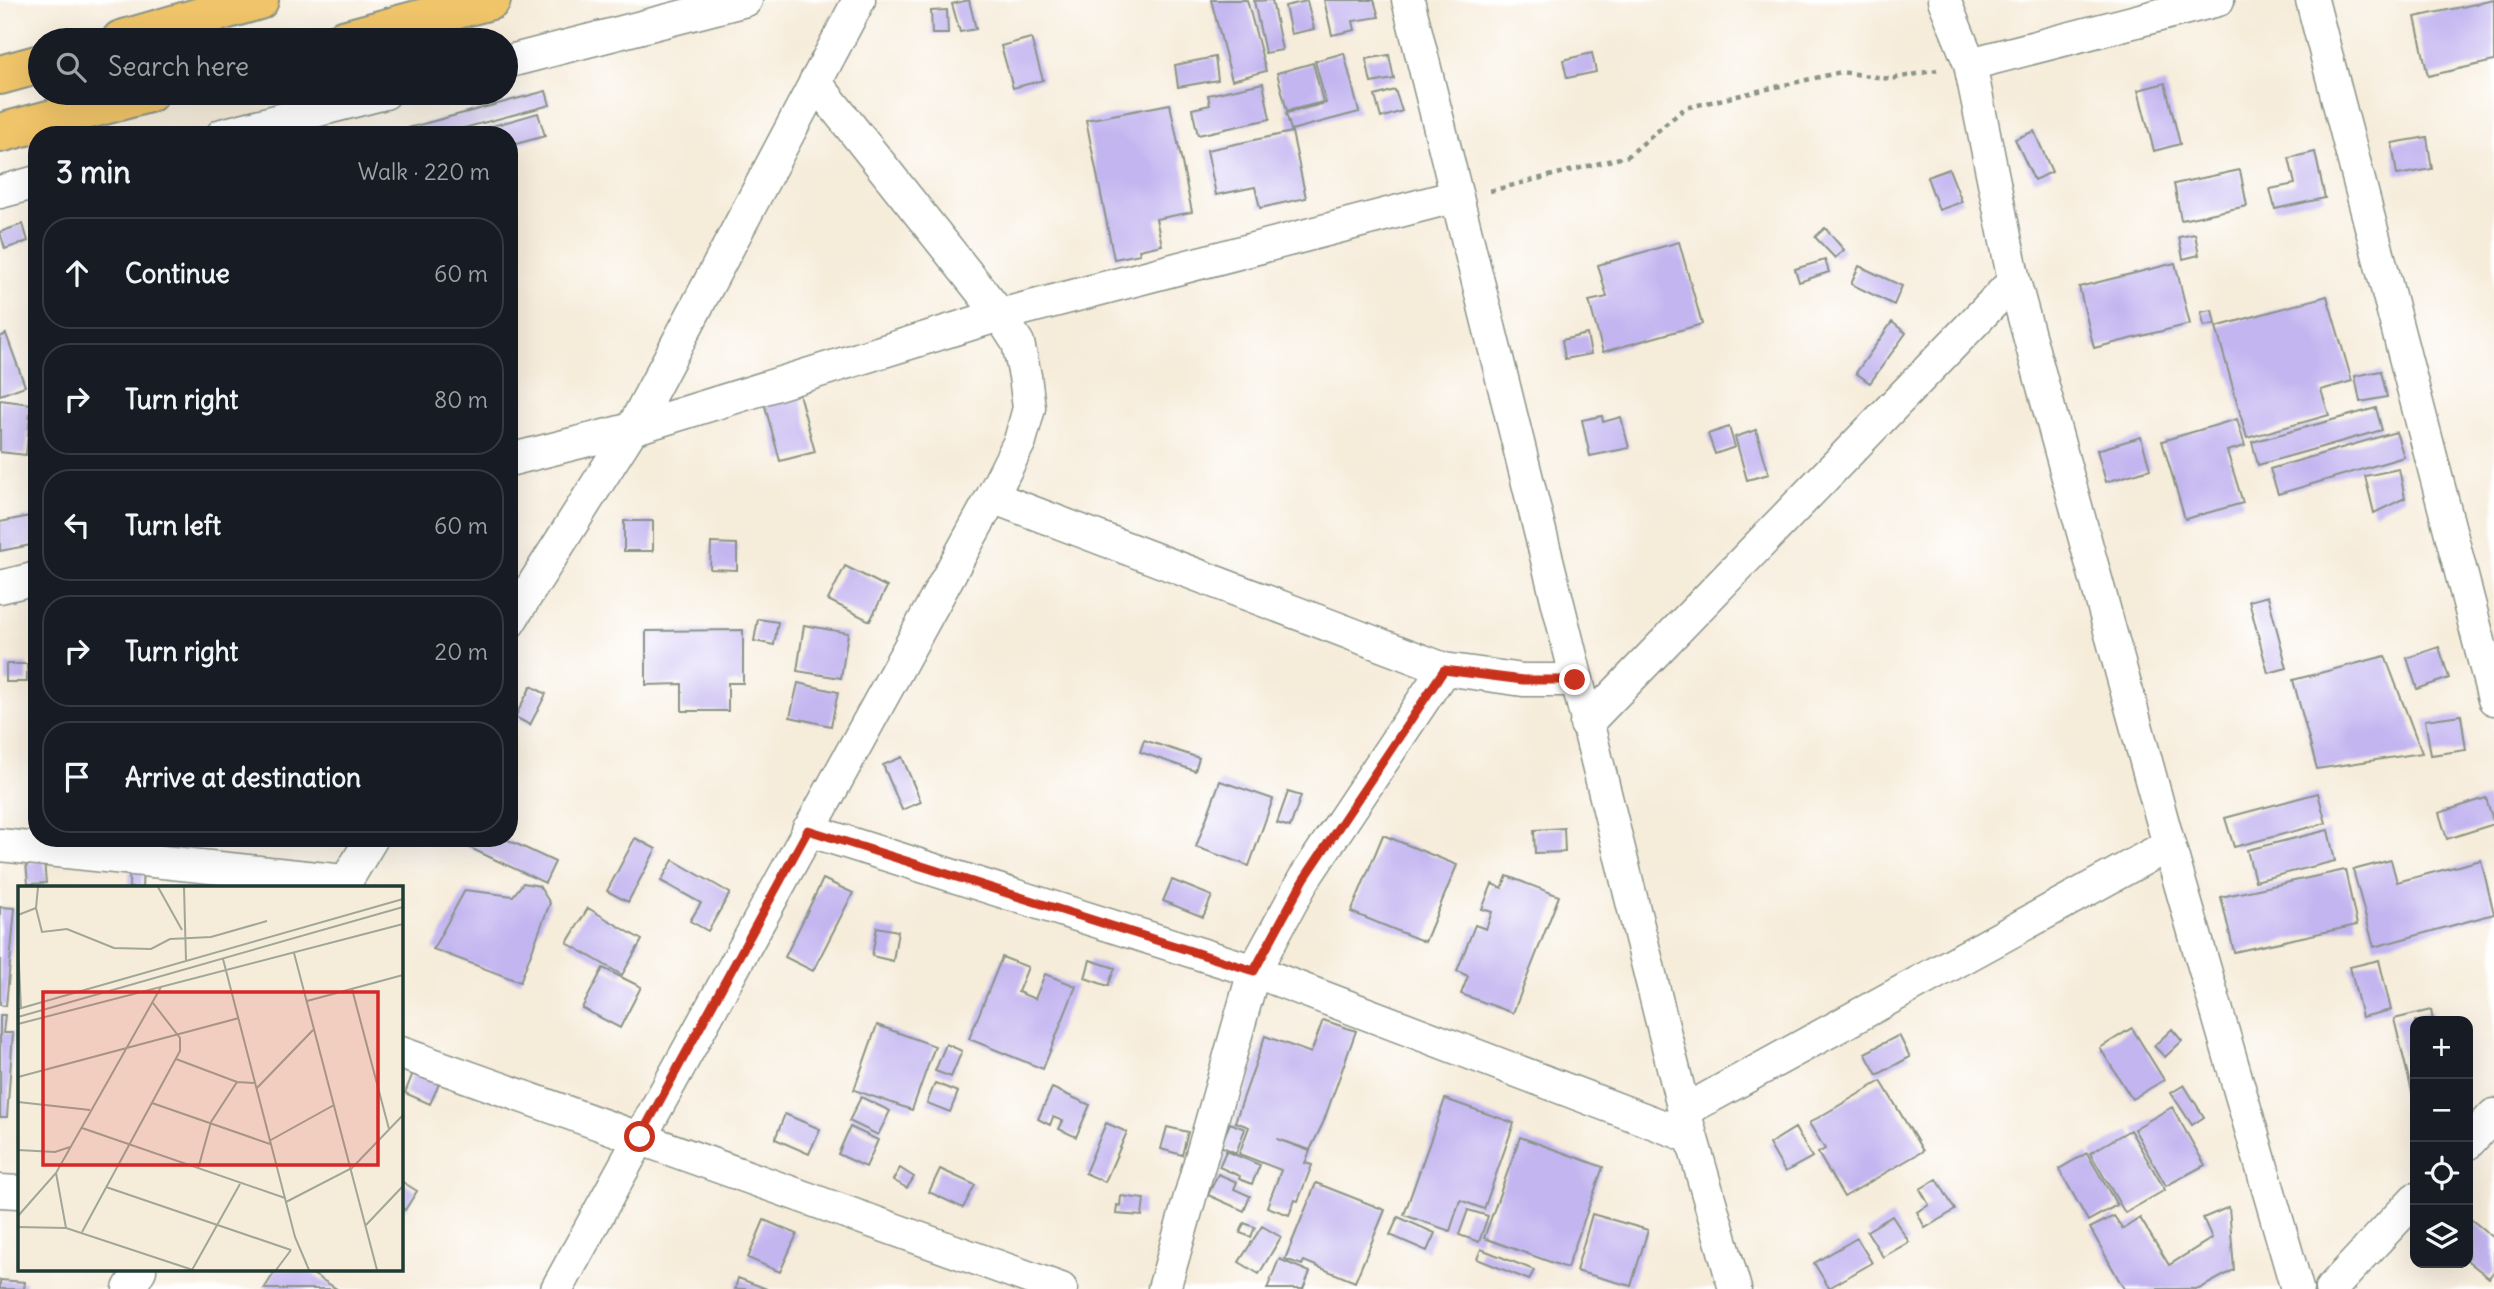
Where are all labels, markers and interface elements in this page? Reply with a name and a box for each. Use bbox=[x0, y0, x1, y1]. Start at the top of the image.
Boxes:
search box bbox=[28, 28, 518, 105]
icon: search bbox=[52, 48, 90, 86]
text: Search here bbox=[108, 50, 249, 83]
text: 3 min bbox=[56, 153, 131, 191]
text: Walk · 220 m bbox=[358, 157, 490, 186]
icon: ahead bbox=[58, 254, 96, 292]
text: Continue bbox=[125, 257, 230, 290]
text: 60 m bbox=[434, 259, 488, 288]
icon: right bbox=[58, 380, 96, 418]
text: Turn right bbox=[125, 383, 238, 416]
text: 80 m bbox=[434, 385, 488, 414]
icon: left bbox=[58, 506, 96, 544]
text: Turn left bbox=[125, 509, 221, 542]
text: 60 m bbox=[434, 511, 488, 540]
icon: right bbox=[58, 632, 96, 670]
text: Turn right bbox=[125, 635, 238, 668]
text: 20 m bbox=[435, 637, 488, 666]
route end bbox=[1559, 664, 1590, 695]
icon: arrive bbox=[58, 758, 96, 796]
text: Arrive at destination bbox=[125, 761, 361, 794]
inset map bbox=[18, 886, 402, 1272]
map controls bbox=[2410, 1016, 2473, 1268]
button: + bbox=[2410, 1016, 2473, 1079]
button: − bbox=[2410, 1079, 2473, 1142]
route start bbox=[624, 1121, 655, 1152]
button: locate bbox=[2410, 1142, 2473, 1205]
button: layers bbox=[2410, 1205, 2473, 1268]

